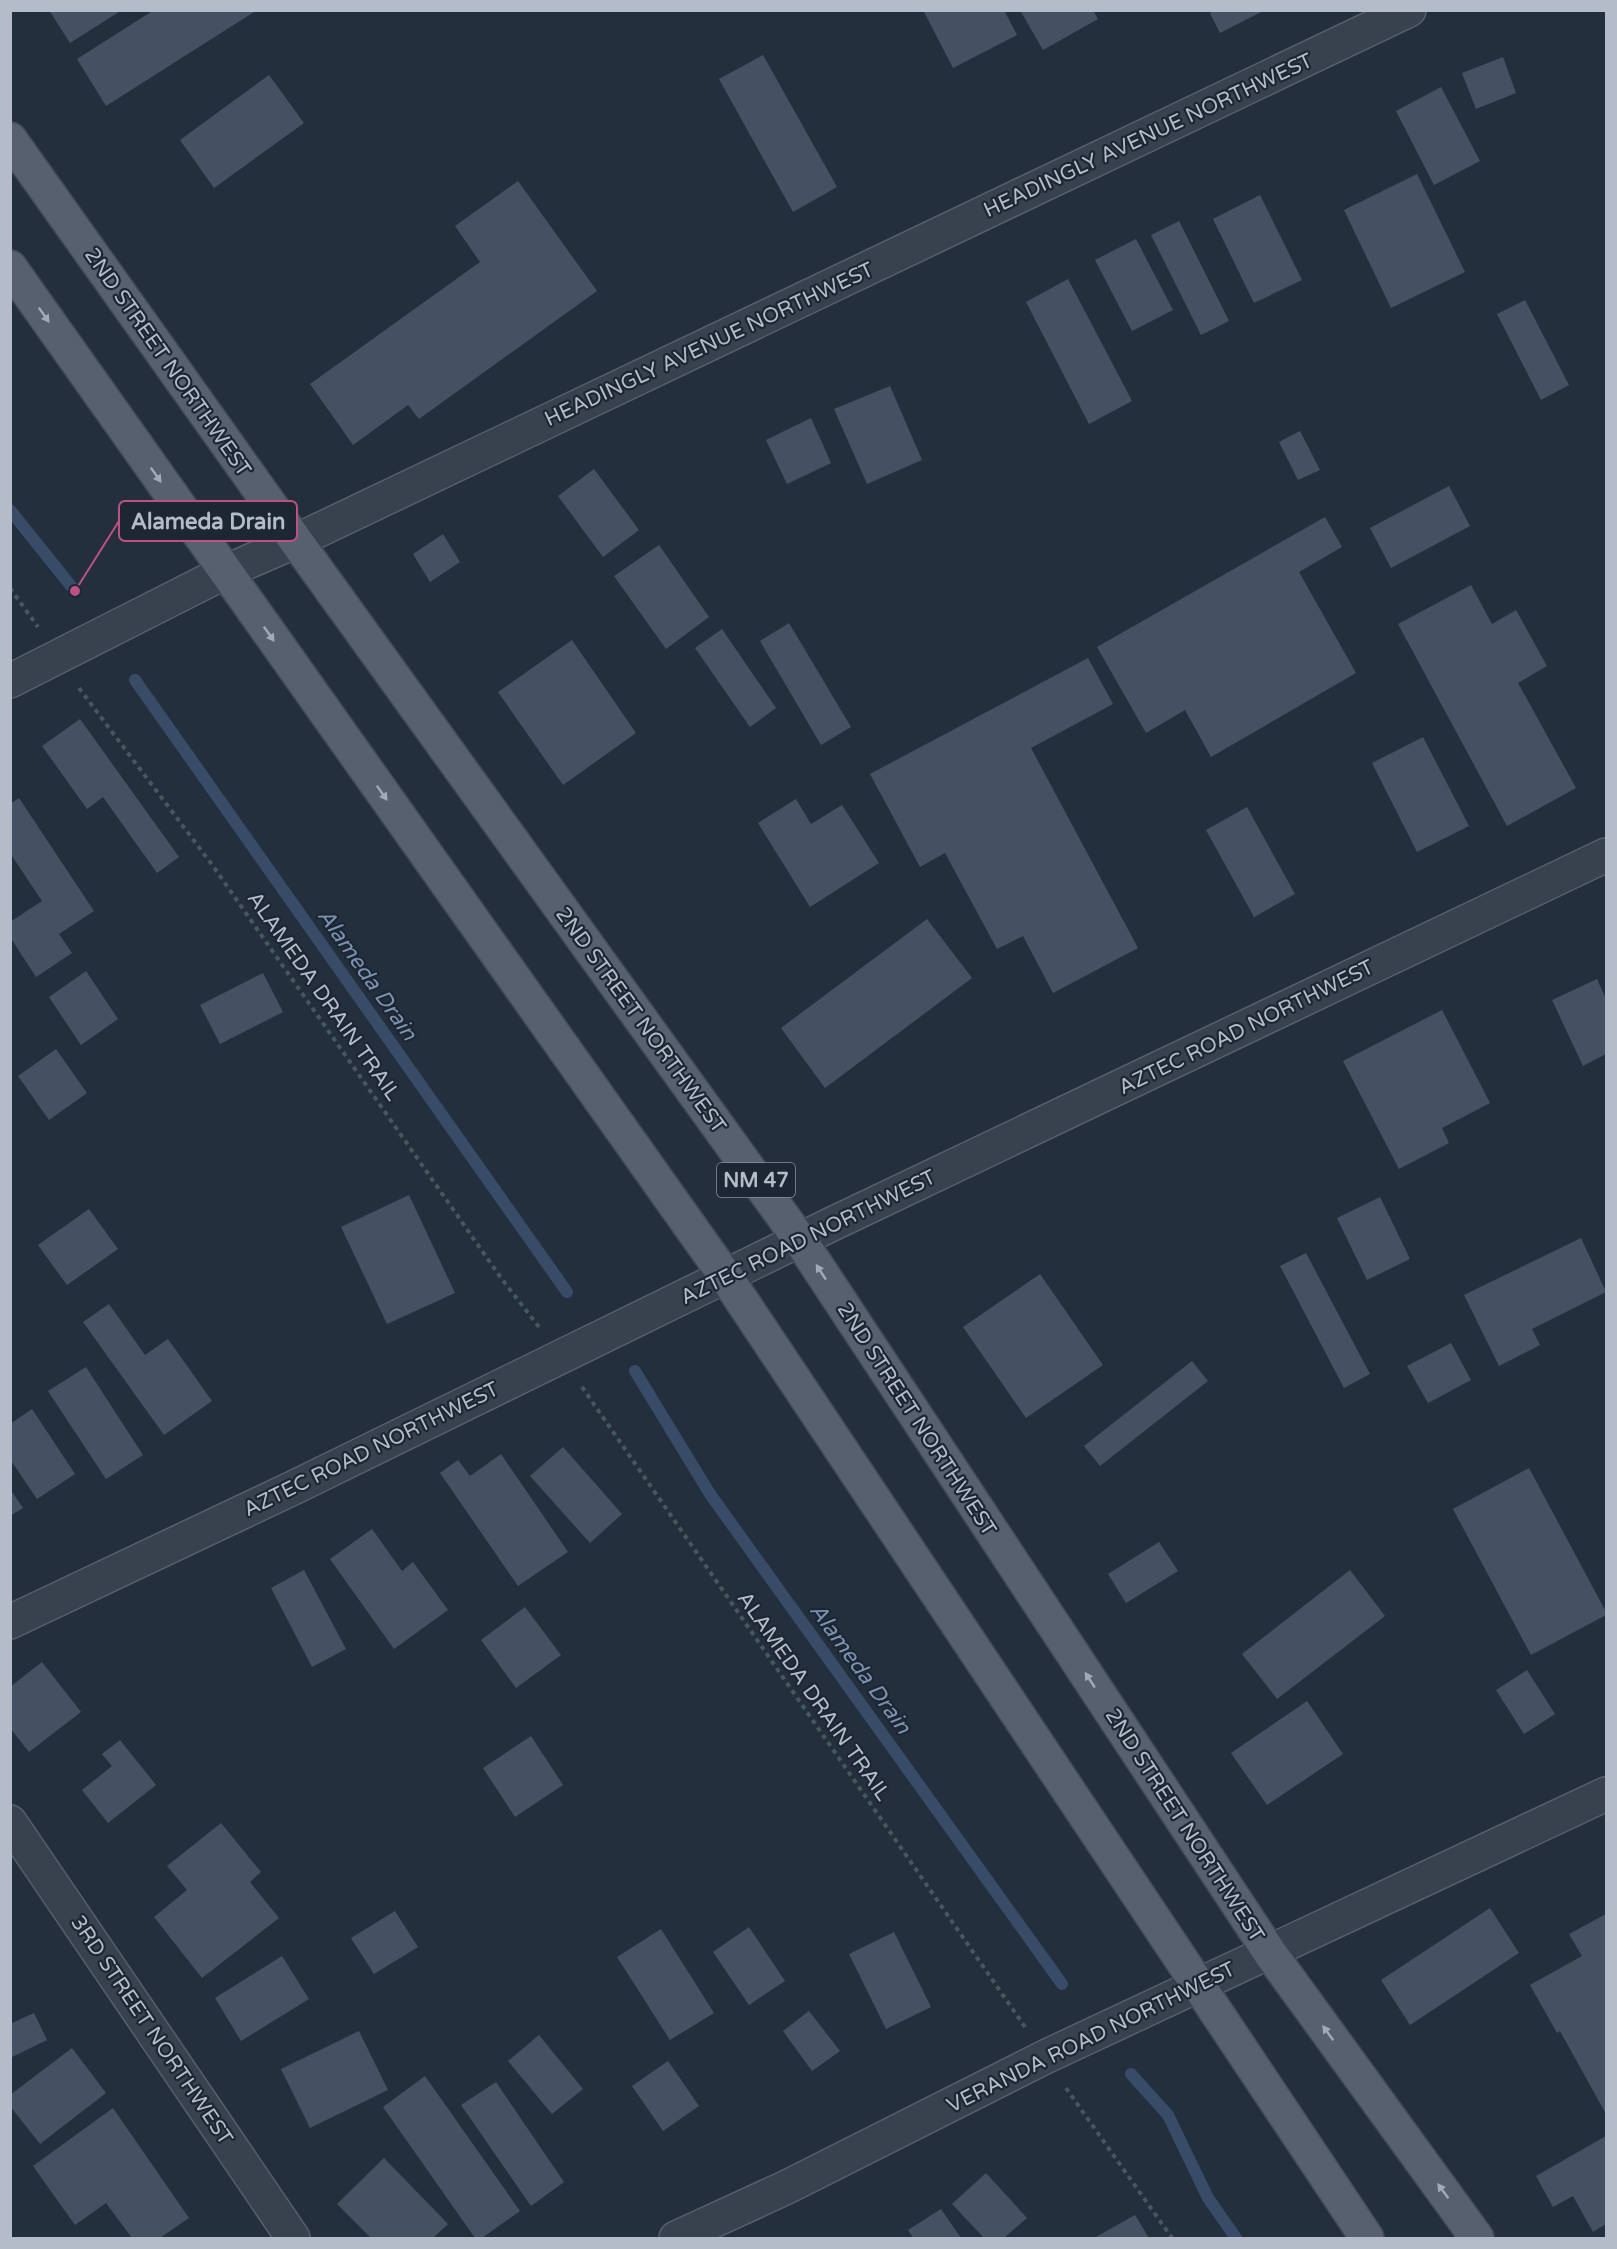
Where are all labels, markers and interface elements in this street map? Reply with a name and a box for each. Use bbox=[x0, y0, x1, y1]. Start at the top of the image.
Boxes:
street label: HEADINGLY AVENUE NORTHWEST bbox=[980, 48, 1317, 223]
street label: 2ND STREET NORTHWEST bbox=[79, 243, 256, 482]
street label: HEADINGLY AVENUE NORTHWEST bbox=[541, 257, 878, 432]
one-way arrow bbox=[38, 307, 49, 323]
one-way arrow bbox=[150, 466, 162, 482]
callout: Alameda Drain bbox=[119, 501, 297, 541]
text: Alameda Drain bbox=[131, 509, 285, 535]
one-way arrow bbox=[263, 625, 275, 641]
one-way arrow bbox=[376, 784, 388, 800]
street label: ALAMEDA DRAIN TRAIL bbox=[242, 887, 405, 1106]
street label: 2ND STREET NORTHWEST bbox=[550, 902, 731, 1138]
water label: Alameda Drain bbox=[312, 904, 423, 1046]
street label: AZTEC ROAD NORTHWEST bbox=[1115, 955, 1378, 1100]
road number: NM 47 bbox=[717, 1163, 795, 1197]
street label: AZTEC ROAD NORTHWEST bbox=[677, 1165, 940, 1310]
one-way arrow bbox=[815, 1264, 826, 1281]
street label: 2ND STREET NORTHWEST bbox=[832, 1298, 1002, 1541]
street label: AZTEC ROAD NORTHWEST bbox=[240, 1377, 503, 1522]
street label: ALAMEDA DRAIN TRAIL bbox=[732, 1587, 895, 1806]
water label: Alameda Drain bbox=[804, 1598, 917, 1739]
one-way arrow bbox=[1084, 1673, 1096, 1689]
street label: 2ND STREET NORTHWEST bbox=[1100, 1704, 1270, 1947]
street label: 3RD STREET NORTHWEST bbox=[65, 1911, 238, 2150]
street label: VERANDA ROAD NORTHWEST bbox=[943, 1956, 1240, 2118]
one-way arrow bbox=[1323, 2026, 1335, 2041]
one-way arrow bbox=[1437, 2184, 1449, 2200]

